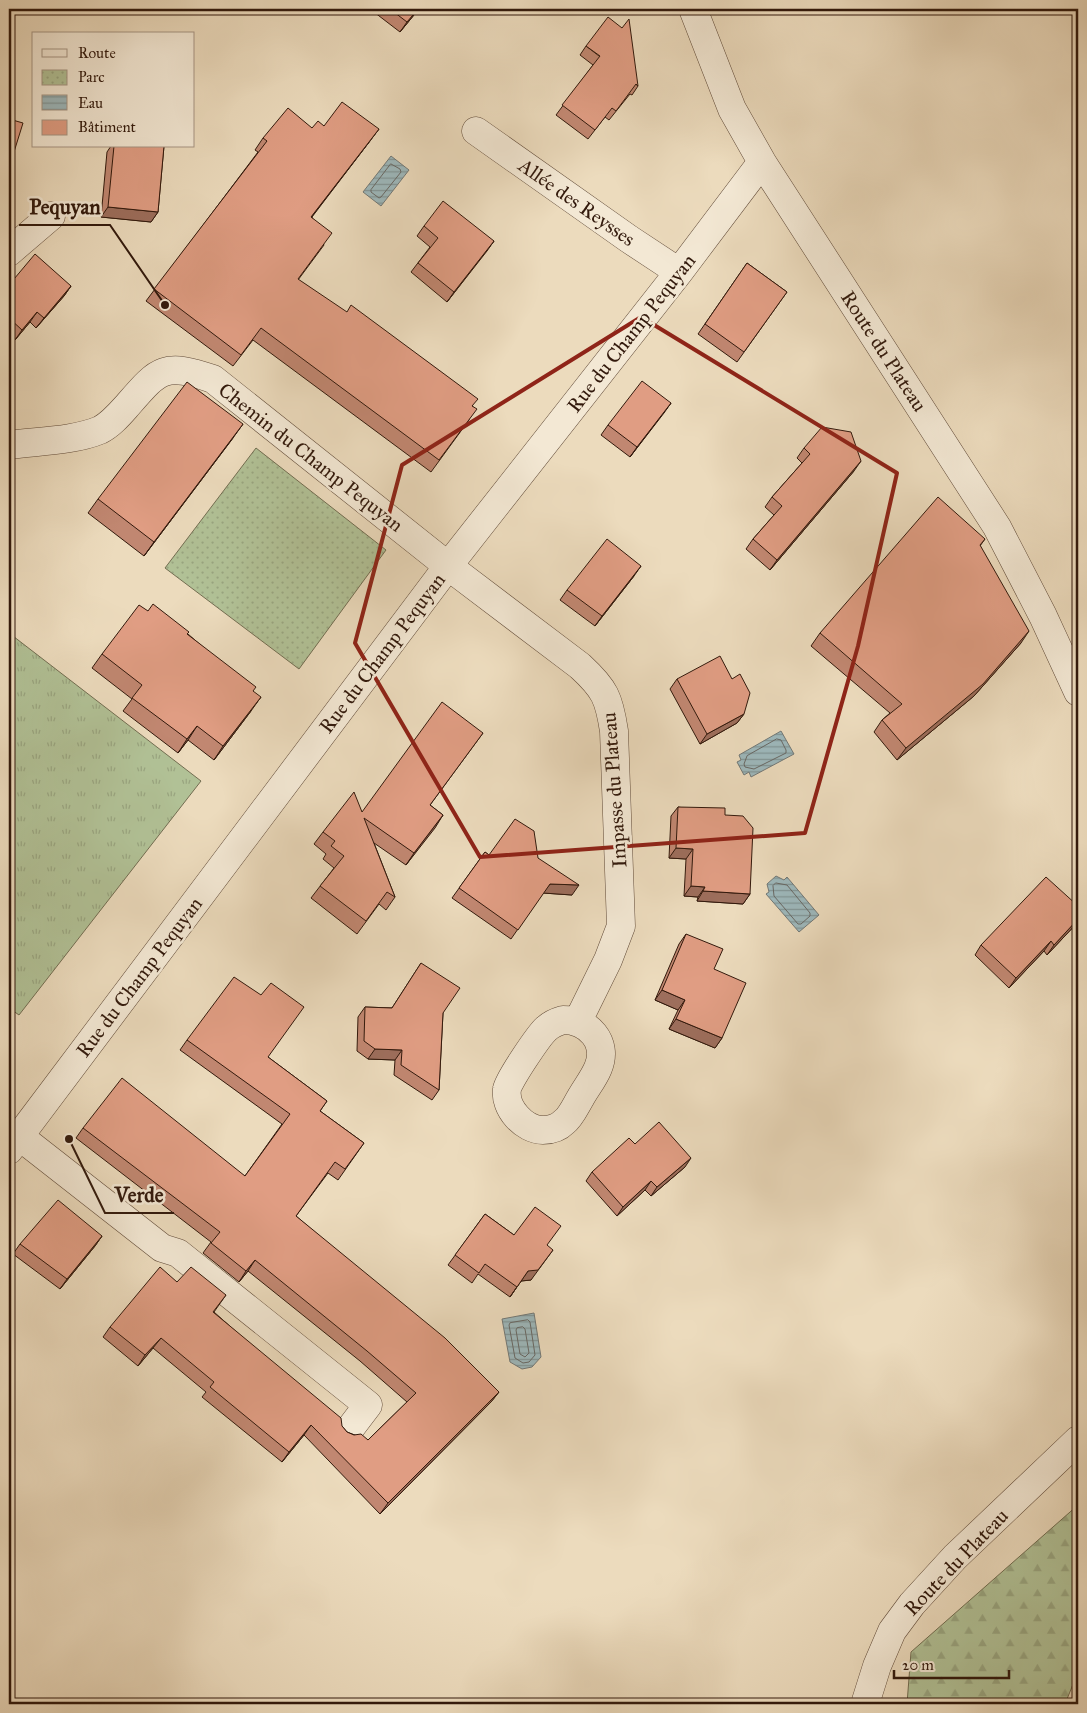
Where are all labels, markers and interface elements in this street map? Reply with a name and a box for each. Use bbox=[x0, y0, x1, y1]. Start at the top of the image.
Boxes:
legend bbox=[32, 32, 195, 148]
text: Route bbox=[78, 44, 116, 62]
text: Parc bbox=[78, 68, 105, 86]
text: Eau bbox=[78, 94, 103, 112]
text: Bâtiment bbox=[78, 118, 137, 136]
street label: Allée des Reysses bbox=[513, 152, 640, 251]
callout: Pequyan bbox=[19, 189, 110, 225]
text: Pequyan bbox=[29, 194, 101, 220]
street label: Rue du Champ Pequyan bbox=[562, 249, 701, 418]
street label: Route du Plateau bbox=[836, 286, 932, 416]
street label: Chemin du Champ Pequyan bbox=[213, 377, 408, 537]
street label: Rue du Champ Pequyan bbox=[314, 568, 451, 738]
street label: Impasse du Plateau bbox=[597, 711, 631, 869]
street label: Rue du Champ Pequyan bbox=[71, 892, 208, 1062]
callout: Verde bbox=[105, 1177, 174, 1213]
text: Verde bbox=[114, 1182, 164, 1208]
street label: Route du Plateau bbox=[899, 1503, 1013, 1620]
scale bar bbox=[894, 1648, 1010, 1680]
text: 20 m bbox=[902, 1656, 934, 1674]

